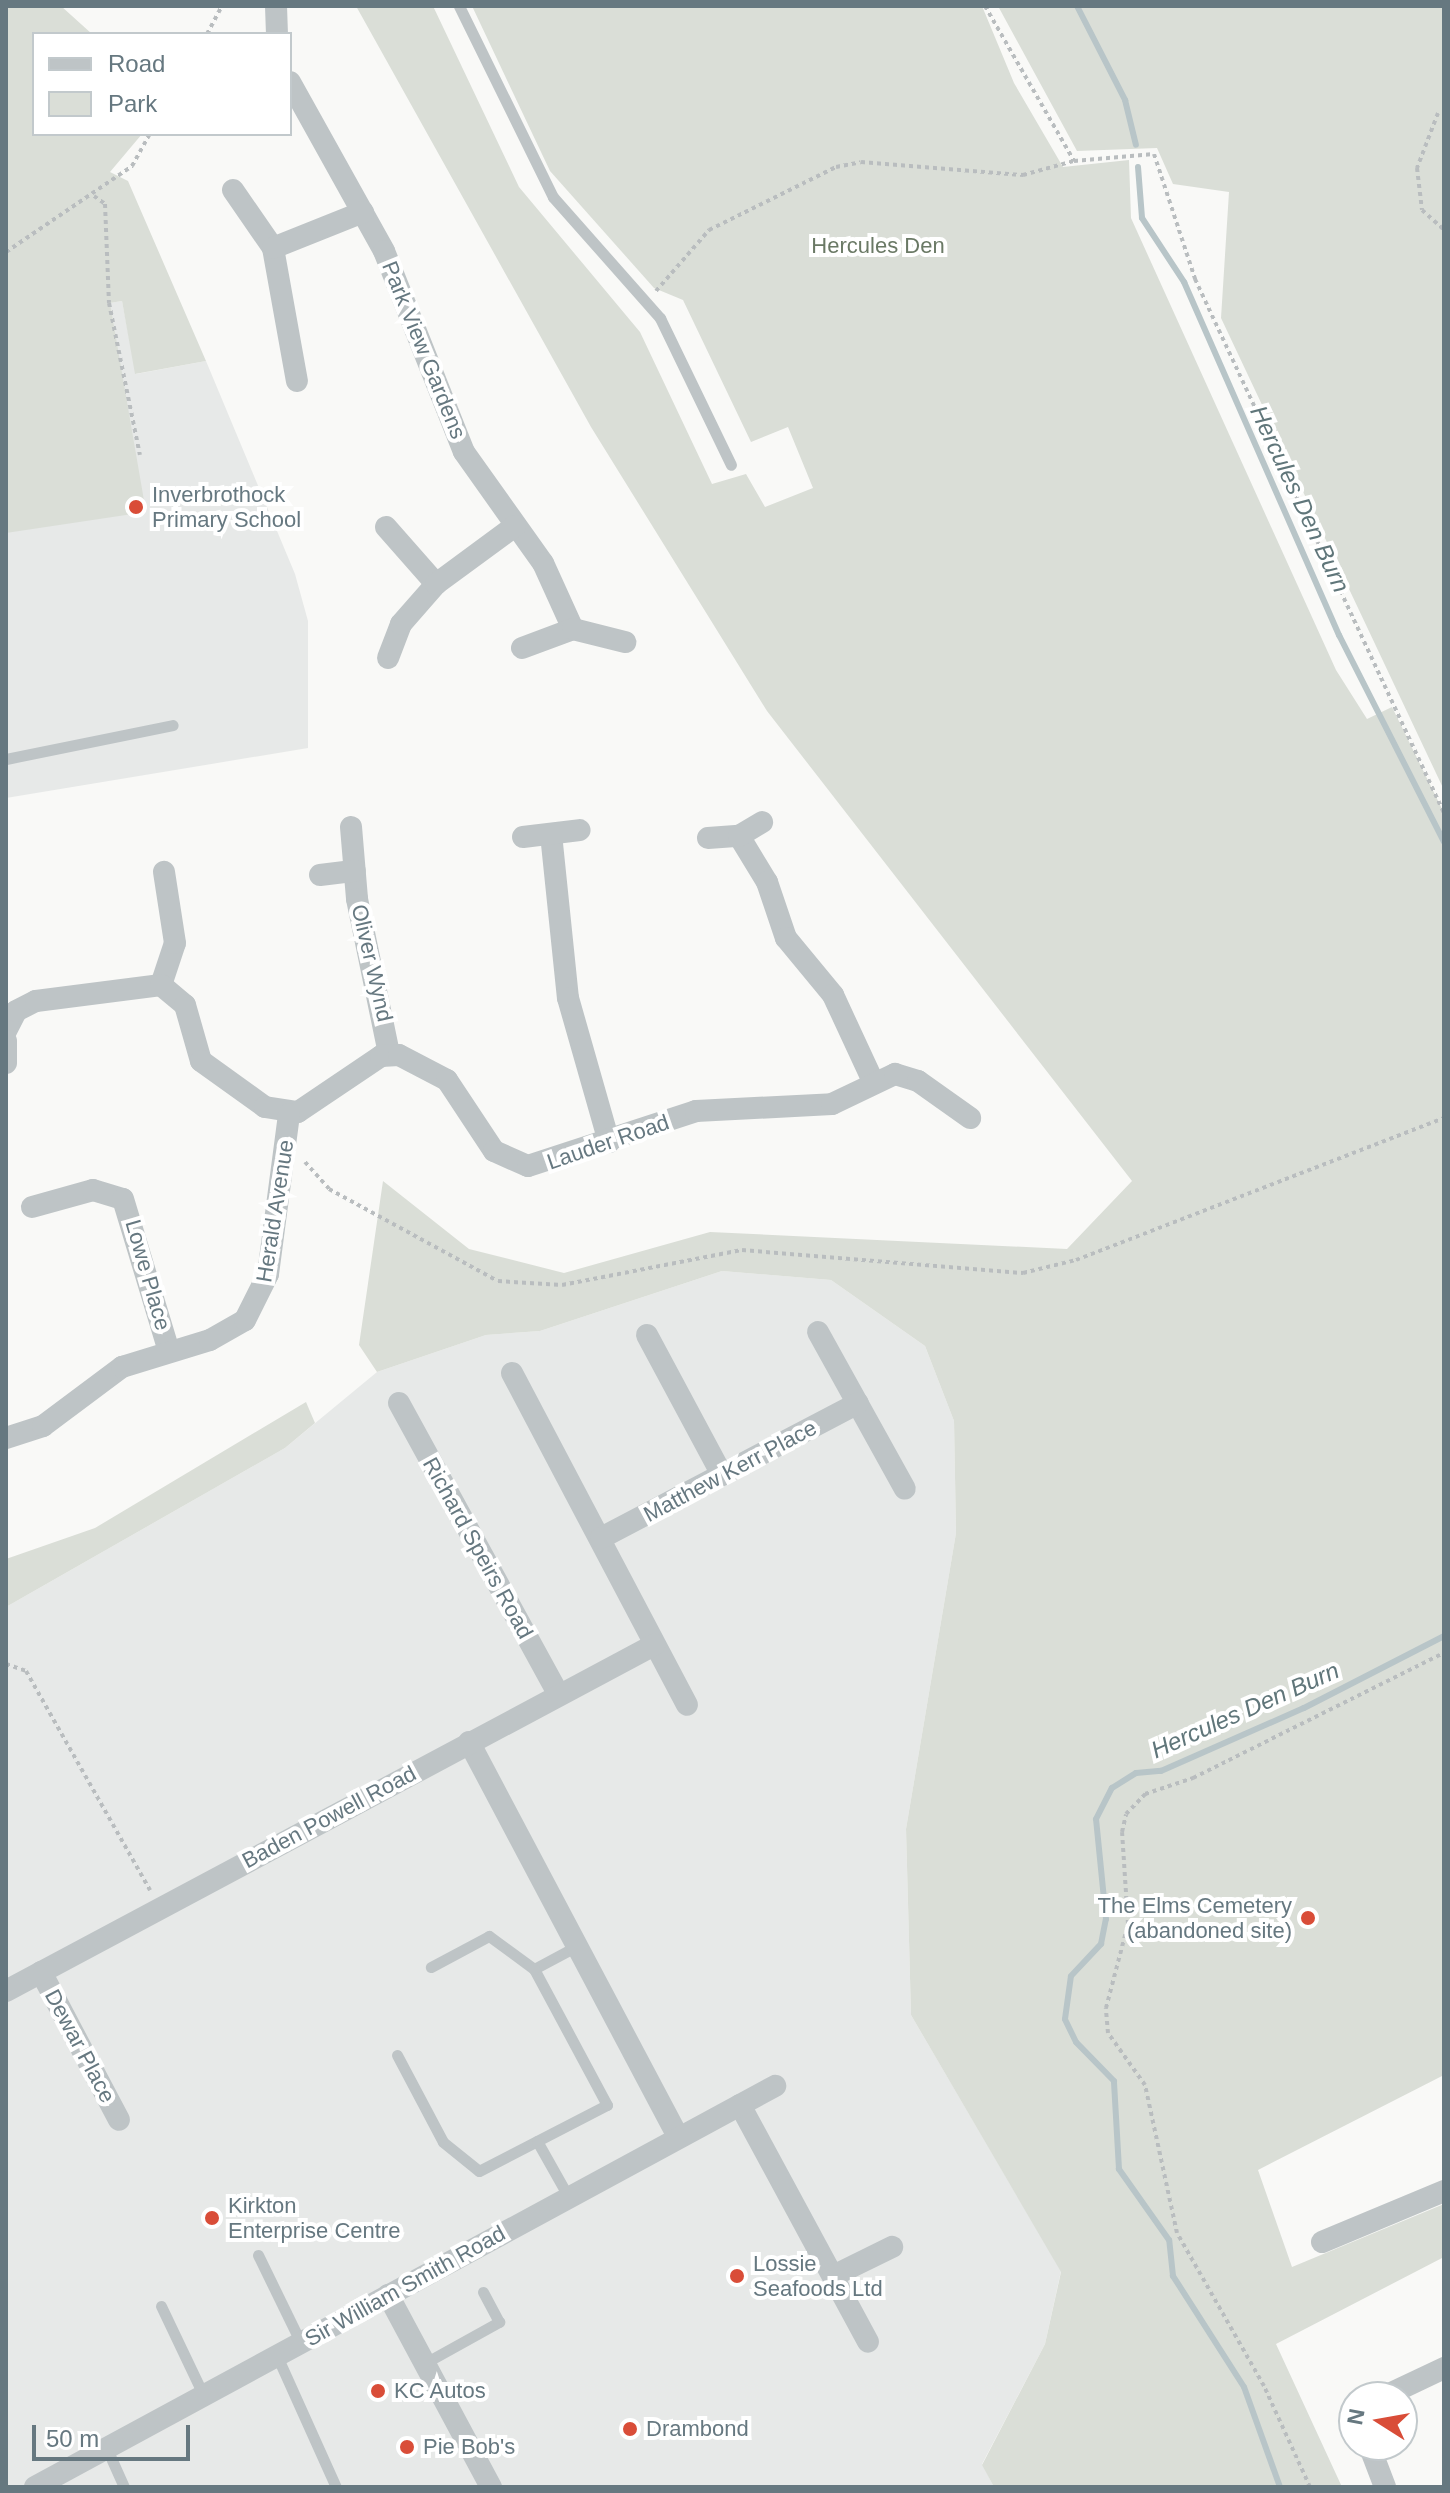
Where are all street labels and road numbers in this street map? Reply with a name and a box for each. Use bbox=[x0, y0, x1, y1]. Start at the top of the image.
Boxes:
street label: Park View Gardens bbox=[376, 257, 472, 443]
street label: Oliver Wynd bbox=[346, 902, 398, 1024]
street label: Lauder Road bbox=[544, 1109, 672, 1175]
street label: Herald Avenue bbox=[251, 1137, 299, 1285]
street label: Lowe Place bbox=[120, 1217, 176, 1333]
street label: Matthew Kerr Place bbox=[639, 1414, 821, 1528]
street label: Richard Speirs Road bbox=[417, 1453, 539, 1643]
street label: Baden Powell Road bbox=[237, 1760, 421, 1874]
street label: Dewar Place bbox=[39, 1985, 121, 2107]
street label: Sir William Smith Road bbox=[300, 2220, 510, 2352]

